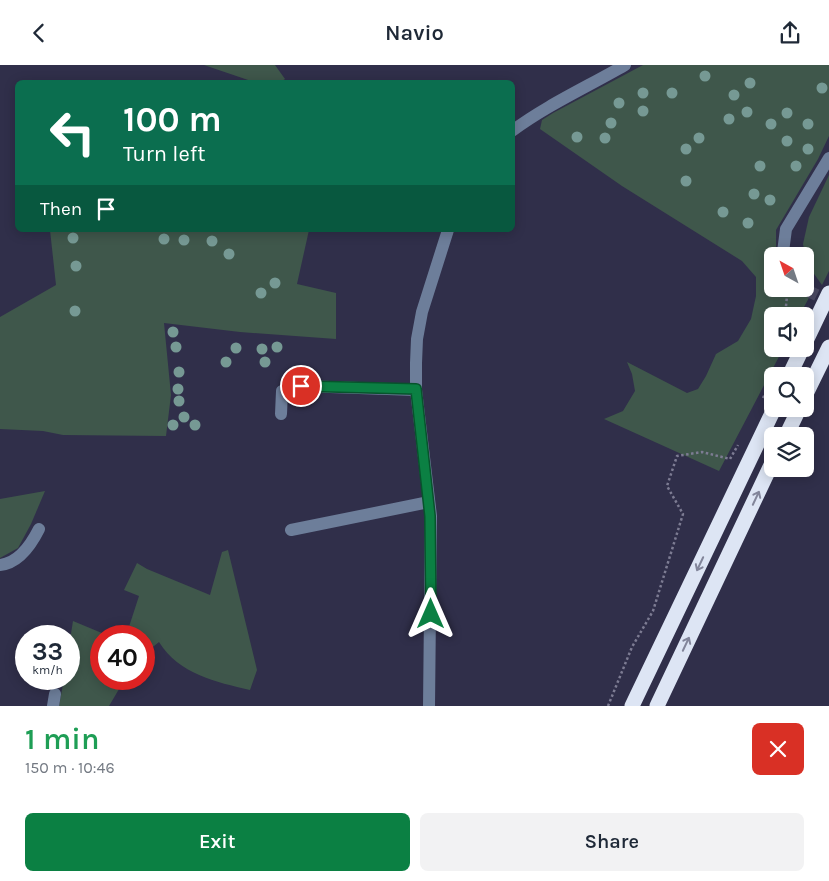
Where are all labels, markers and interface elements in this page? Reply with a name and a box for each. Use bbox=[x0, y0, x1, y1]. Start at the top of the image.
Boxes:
icon: back bbox=[25, 19, 53, 47]
icon: share bbox=[776, 19, 804, 47]
text: Navio bbox=[385, 20, 444, 46]
text: 100 m bbox=[123, 99, 222, 140]
icon: left bbox=[40, 100, 105, 165]
text: Turn left bbox=[123, 141, 206, 167]
icon: arrive bbox=[92, 195, 120, 223]
text: Then bbox=[40, 198, 82, 220]
north arrow bbox=[764, 247, 814, 297]
map controls bbox=[764, 247, 814, 477]
button: sound bbox=[764, 307, 814, 357]
pin bbox=[280, 365, 322, 407]
button: search bbox=[764, 367, 814, 417]
icon: arrive bbox=[287, 372, 315, 400]
button: layers bbox=[764, 427, 814, 477]
one-way arrow bbox=[751, 490, 761, 505]
one-way arrow bbox=[694, 556, 704, 571]
position arrow bbox=[404, 587, 456, 639]
speed limit sign: 40 bbox=[90, 625, 155, 690]
text: 33 bbox=[32, 637, 63, 666]
one-way arrow bbox=[682, 637, 692, 652]
text: km/h bbox=[32, 663, 63, 677]
text: 1 min bbox=[25, 721, 99, 757]
button: close bbox=[752, 723, 804, 775]
text: 150 m · 10:46 bbox=[25, 758, 115, 777]
button: Exit bbox=[25, 813, 410, 871]
button: Share bbox=[420, 813, 804, 871]

